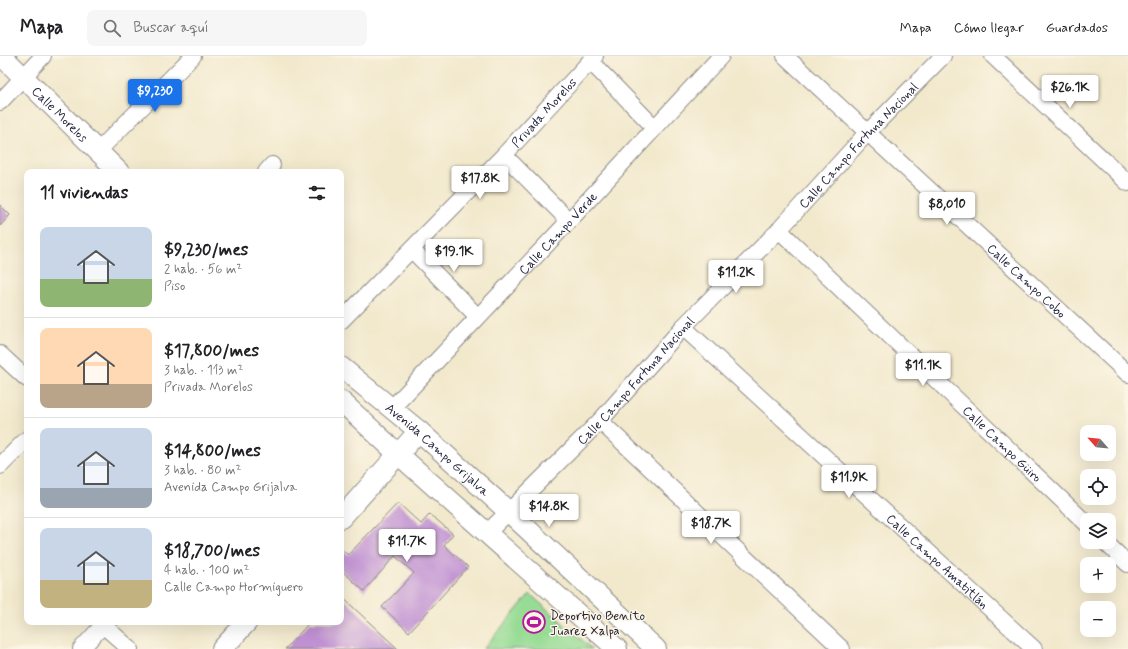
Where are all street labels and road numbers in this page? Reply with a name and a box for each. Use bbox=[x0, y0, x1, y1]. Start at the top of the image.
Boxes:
street label: Privada Morelos bbox=[508, 74, 581, 152]
street label: Calle Campo Fortuna Nacional bbox=[796, 79, 922, 213]
street label: Calle Morelos bbox=[27, 83, 91, 147]
street label: Calle Campo Verde bbox=[516, 189, 602, 279]
street label: Calle Campo Cobo bbox=[983, 240, 1069, 322]
street label: Calle Campo Fortuna Nacional bbox=[574, 314, 699, 449]
street label: Avenida Campo Grijalva bbox=[381, 400, 493, 501]
street label: Calle Campo Güiro bbox=[958, 403, 1045, 486]
street label: Calle Campo Amatitlán bbox=[882, 511, 992, 613]

